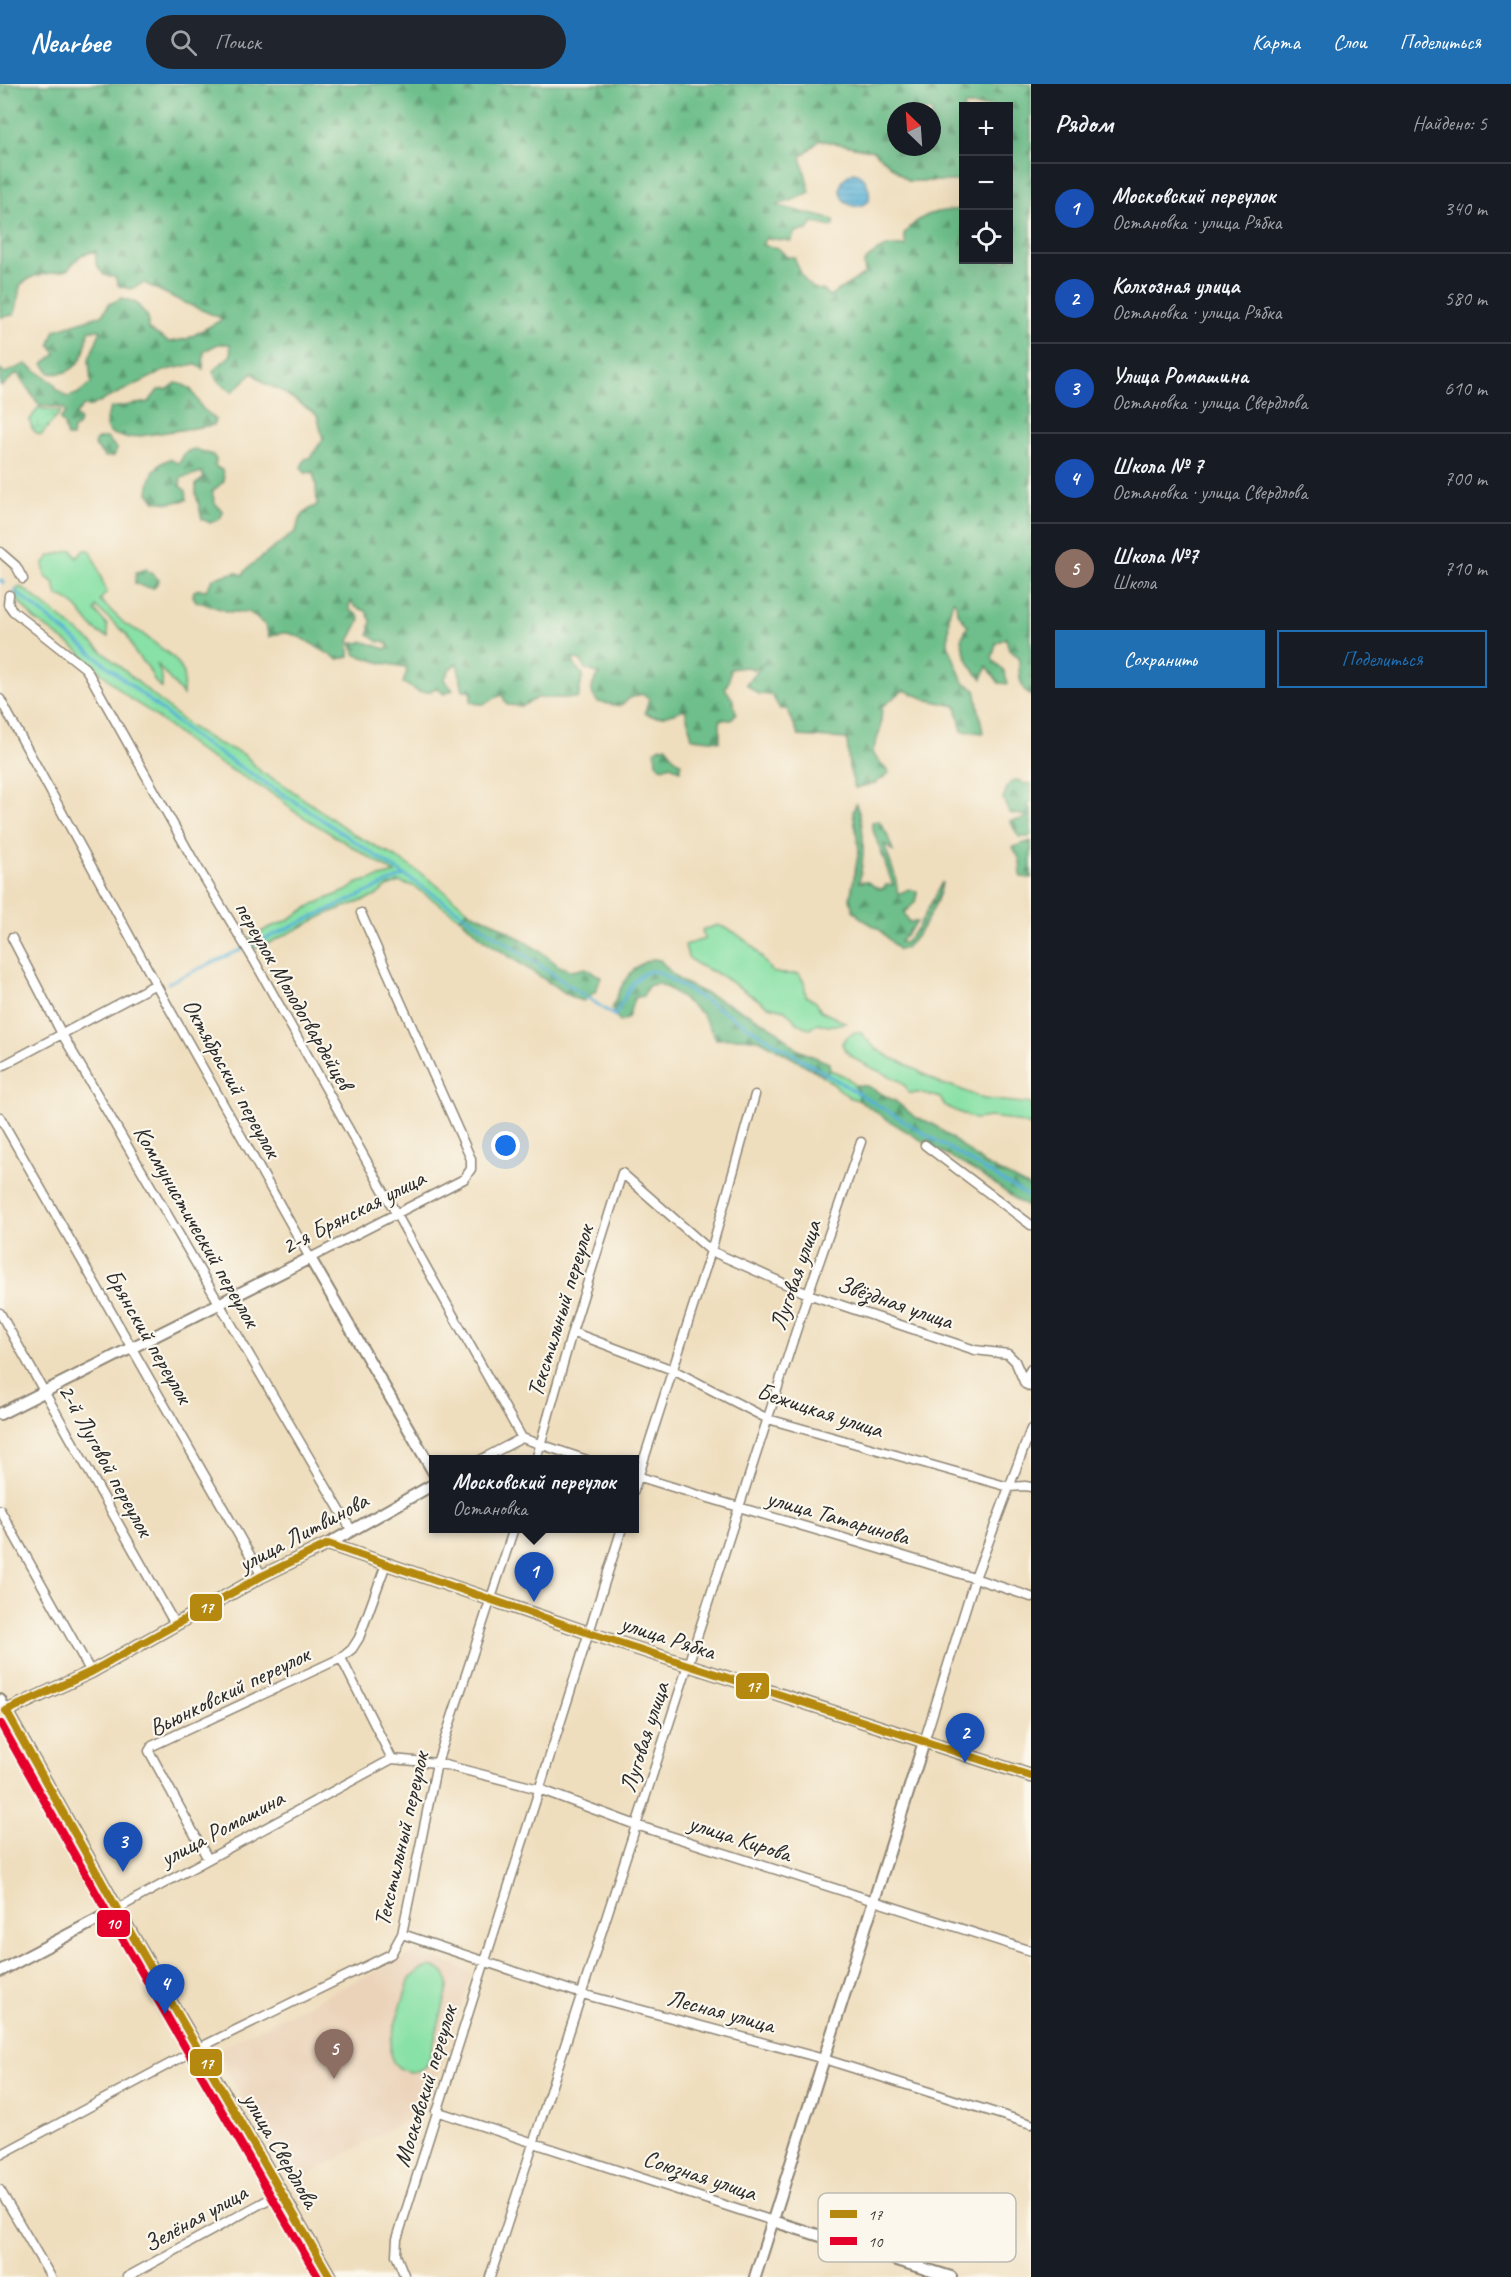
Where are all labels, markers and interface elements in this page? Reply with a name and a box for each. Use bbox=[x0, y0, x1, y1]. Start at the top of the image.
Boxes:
search box bbox=[146, 15, 566, 69]
text: Nearbee bbox=[30, 25, 110, 60]
icon: search bbox=[167, 26, 200, 59]
text: Поиск bbox=[215, 28, 261, 56]
text: Карта bbox=[1252, 29, 1300, 55]
text: Слои bbox=[1333, 29, 1367, 55]
text: Поделиться bbox=[1400, 29, 1481, 55]
north arrow bbox=[887, 102, 941, 156]
map controls bbox=[959, 102, 1013, 264]
button: + bbox=[959, 102, 1013, 156]
text: Рядом bbox=[1055, 107, 1113, 140]
text: Найдено: 5 bbox=[1412, 111, 1487, 136]
button: − bbox=[959, 156, 1013, 210]
text: Московский переулок bbox=[1112, 182, 1275, 210]
text: 1 bbox=[1070, 196, 1079, 221]
text: 340 m bbox=[1444, 196, 1487, 221]
button: locate bbox=[959, 210, 1013, 264]
text: Остановка · улица Рябка bbox=[1112, 210, 1281, 235]
text: Колхозная улица bbox=[1112, 272, 1239, 300]
text: 2 bbox=[1070, 286, 1079, 311]
text: 580 m bbox=[1444, 286, 1487, 311]
text: Остановка · улица Рябка bbox=[1112, 300, 1281, 325]
text: Улица Ромашина bbox=[1112, 362, 1248, 390]
text: 3 bbox=[1070, 376, 1079, 401]
text: 610 m bbox=[1444, 376, 1487, 401]
text: Остановка · улица Свердлова bbox=[1112, 390, 1307, 415]
text: Школа № 7 bbox=[1112, 452, 1203, 480]
text: 4 bbox=[1070, 466, 1079, 491]
text: 700 m bbox=[1444, 466, 1487, 491]
text: Остановка · улица Свердлова bbox=[1112, 480, 1307, 505]
text: Школа №7 bbox=[1112, 542, 1198, 570]
text: 5 bbox=[1070, 556, 1079, 581]
text: 710 m bbox=[1444, 556, 1487, 581]
text: Школа bbox=[1112, 570, 1156, 595]
button: Сохранить bbox=[1055, 630, 1265, 688]
button: Поделиться bbox=[1277, 630, 1487, 688]
street label: переулок Молодогвардейцев bbox=[228, 895, 362, 1098]
street label: Октябрьский переулок bbox=[176, 993, 289, 1165]
street label: Коммунистический переулок bbox=[127, 1120, 268, 1334]
your location bbox=[491, 1131, 520, 1160]
street label: 2-я Брянская улица bbox=[276, 1162, 431, 1261]
street label: Луговая улица bbox=[762, 1215, 828, 1334]
street label: Текстильный переулок bbox=[520, 1219, 601, 1401]
street label: Брянский переулок bbox=[98, 1263, 201, 1411]
street label: Звёздная улица bbox=[833, 1268, 958, 1337]
street label: Бежицкая улица bbox=[753, 1376, 888, 1445]
street label: 2-й Луговой переулок bbox=[52, 1378, 161, 1544]
popup bbox=[429, 1455, 639, 1533]
text: Московский переулок bbox=[452, 1468, 616, 1496]
street label: улица Татаринова bbox=[761, 1482, 914, 1552]
street label: улица Литвинова bbox=[231, 1485, 374, 1580]
text: Остановка bbox=[452, 1496, 527, 1521]
pin: 1 bbox=[514, 1552, 554, 1602]
line badge: 17 bbox=[189, 1593, 223, 1622]
text: 17 bbox=[199, 1598, 215, 1618]
street label: улица Рябка bbox=[615, 1607, 720, 1667]
street label: Вьюнковский переулок bbox=[144, 1638, 316, 1743]
line badge: 17 bbox=[735, 1672, 770, 1700]
street label: Луговая улица bbox=[612, 1677, 676, 1796]
text: 17 bbox=[746, 1677, 762, 1697]
pin: 2 bbox=[946, 1714, 984, 1763]
street label: Текстильный переулок bbox=[366, 1747, 436, 1929]
street label: улица Ромашина bbox=[153, 1782, 290, 1874]
street label: улица Кирова bbox=[683, 1807, 797, 1869]
pin: 3 bbox=[104, 1822, 142, 1872]
line badge: 10 bbox=[96, 1909, 131, 1938]
text: 10 bbox=[106, 1914, 122, 1934]
pin: 4 bbox=[146, 1964, 184, 2014]
street label: Лесная улица bbox=[664, 1982, 780, 2040]
street label: Московский переулок bbox=[386, 2000, 464, 2170]
pin: 5 bbox=[314, 2030, 354, 2079]
line badge: 17 bbox=[189, 2048, 223, 2077]
text: 17 bbox=[199, 2054, 215, 2074]
street label: улица Свердлова bbox=[235, 2085, 327, 2215]
street label: Союзная улица bbox=[639, 2143, 762, 2209]
street label: Зелёная улица bbox=[138, 2177, 253, 2259]
legend bbox=[818, 2193, 1016, 2262]
text: 17 bbox=[868, 2205, 883, 2225]
text: 10 bbox=[868, 2232, 884, 2252]

